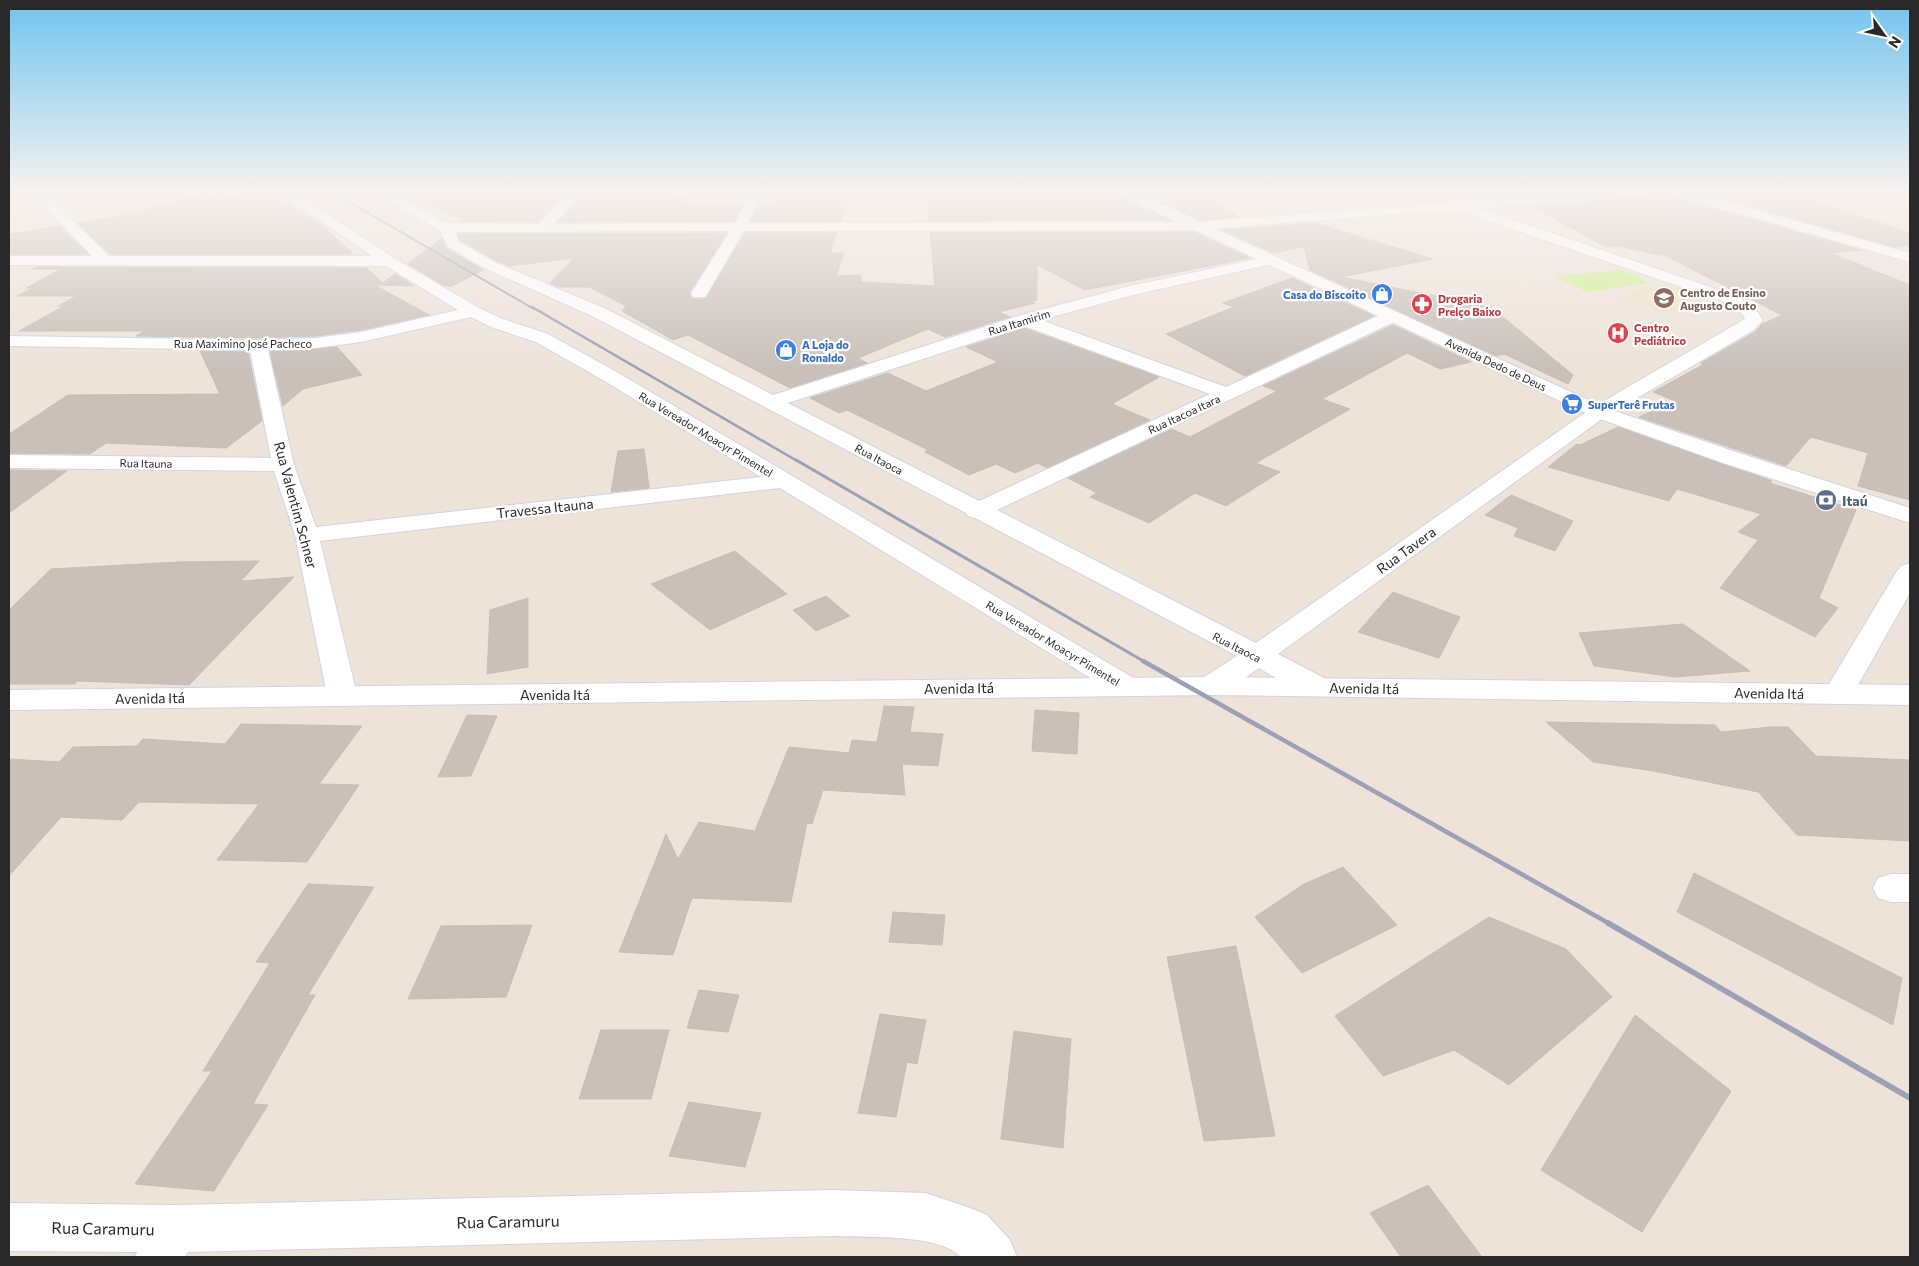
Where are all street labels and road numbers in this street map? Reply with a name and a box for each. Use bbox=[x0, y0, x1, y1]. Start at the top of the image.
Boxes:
street label: Rua Itamirim bbox=[987, 306, 1051, 338]
street label: Avenida Dedo de Deus bbox=[1443, 335, 1549, 393]
street label: Rua Maximino José Pacheco bbox=[174, 337, 313, 351]
street label: Rua Vereador Moacyr Pimentel bbox=[637, 389, 775, 479]
street label: Rua Itacoa Itara bbox=[1146, 392, 1222, 436]
street label: Rua Valentim Schner bbox=[271, 440, 321, 571]
street label: Rua Itaoca bbox=[853, 441, 905, 477]
street label: Rua Itauna bbox=[119, 456, 173, 470]
street label: Travessa Itauna bbox=[496, 494, 594, 522]
street label: Rua Tavera bbox=[1373, 523, 1439, 577]
street label: Rua Vereador Moacyr Pimentel bbox=[984, 598, 1122, 688]
street label: Rua Itaoca bbox=[1211, 629, 1263, 665]
street label: Avenida Itá bbox=[924, 679, 994, 697]
street label: Avenida Itá bbox=[1329, 679, 1399, 697]
street label: Avenida Itá bbox=[1734, 684, 1804, 702]
street label: Avenida Itá bbox=[520, 686, 590, 703]
street label: Avenida Itá bbox=[115, 689, 185, 707]
street label: Rua Caramuru bbox=[456, 1211, 560, 1231]
street label: Rua Caramuru bbox=[51, 1218, 155, 1238]

